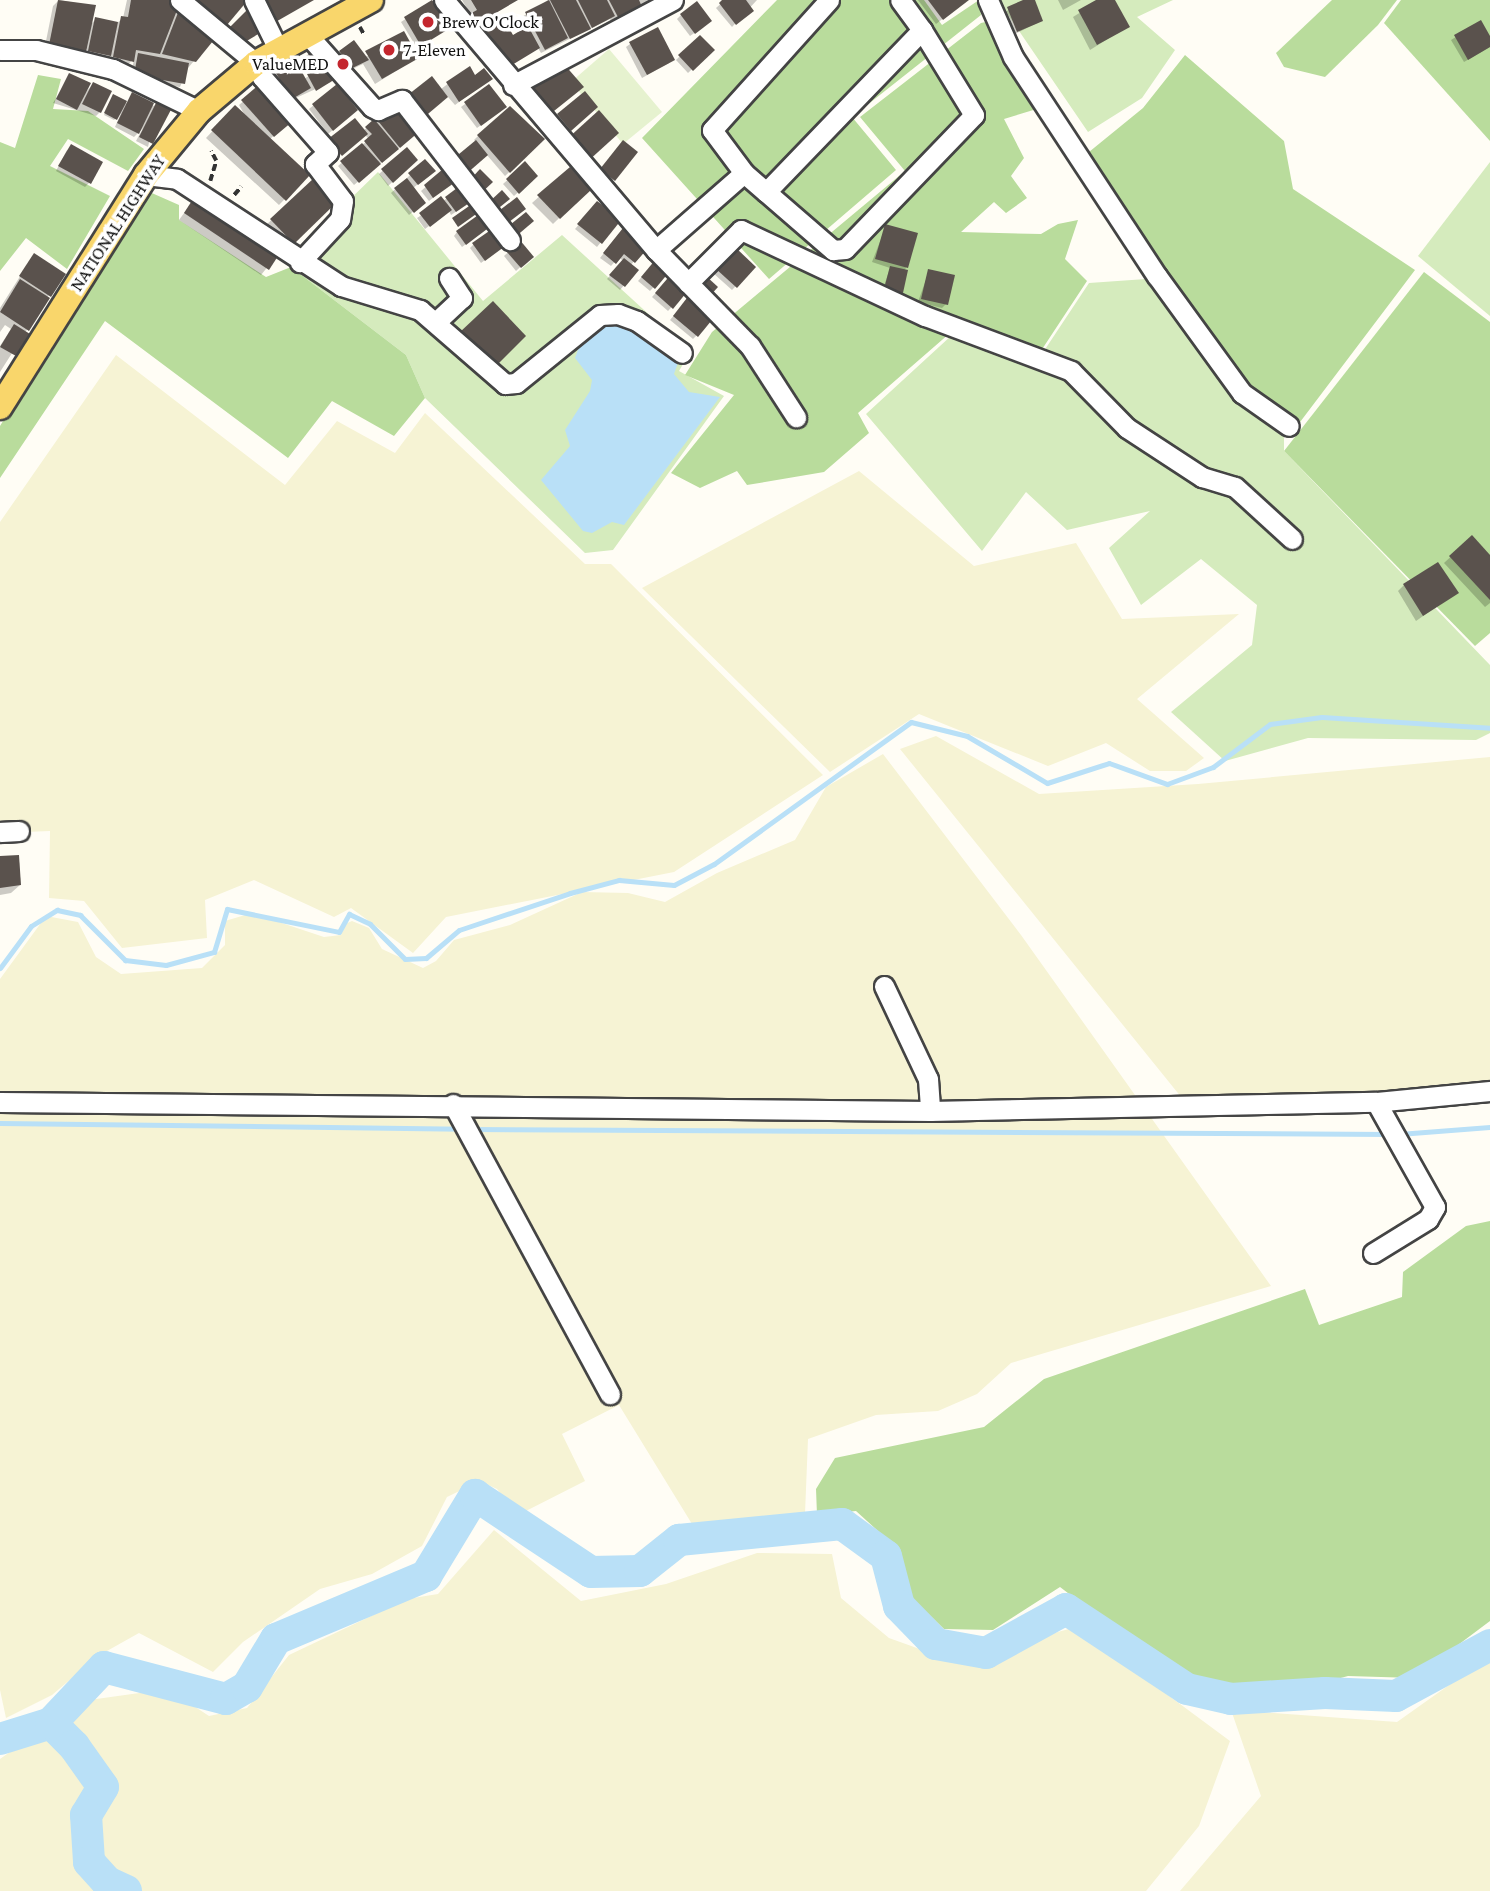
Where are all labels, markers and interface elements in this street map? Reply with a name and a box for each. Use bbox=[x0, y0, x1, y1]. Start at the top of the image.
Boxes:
place label: Brew O'Clock bbox=[442, 11, 539, 33]
marker: Brew O'Clock bbox=[420, 14, 436, 30]
place label: 7-Eleven bbox=[403, 39, 466, 61]
marker: 7-Eleven bbox=[381, 42, 397, 58]
place label: ValueMED bbox=[252, 53, 329, 75]
marker: ValueMED bbox=[335, 56, 351, 72]
street label: NATIONAL HIGHWAY bbox=[66, 151, 170, 295]

